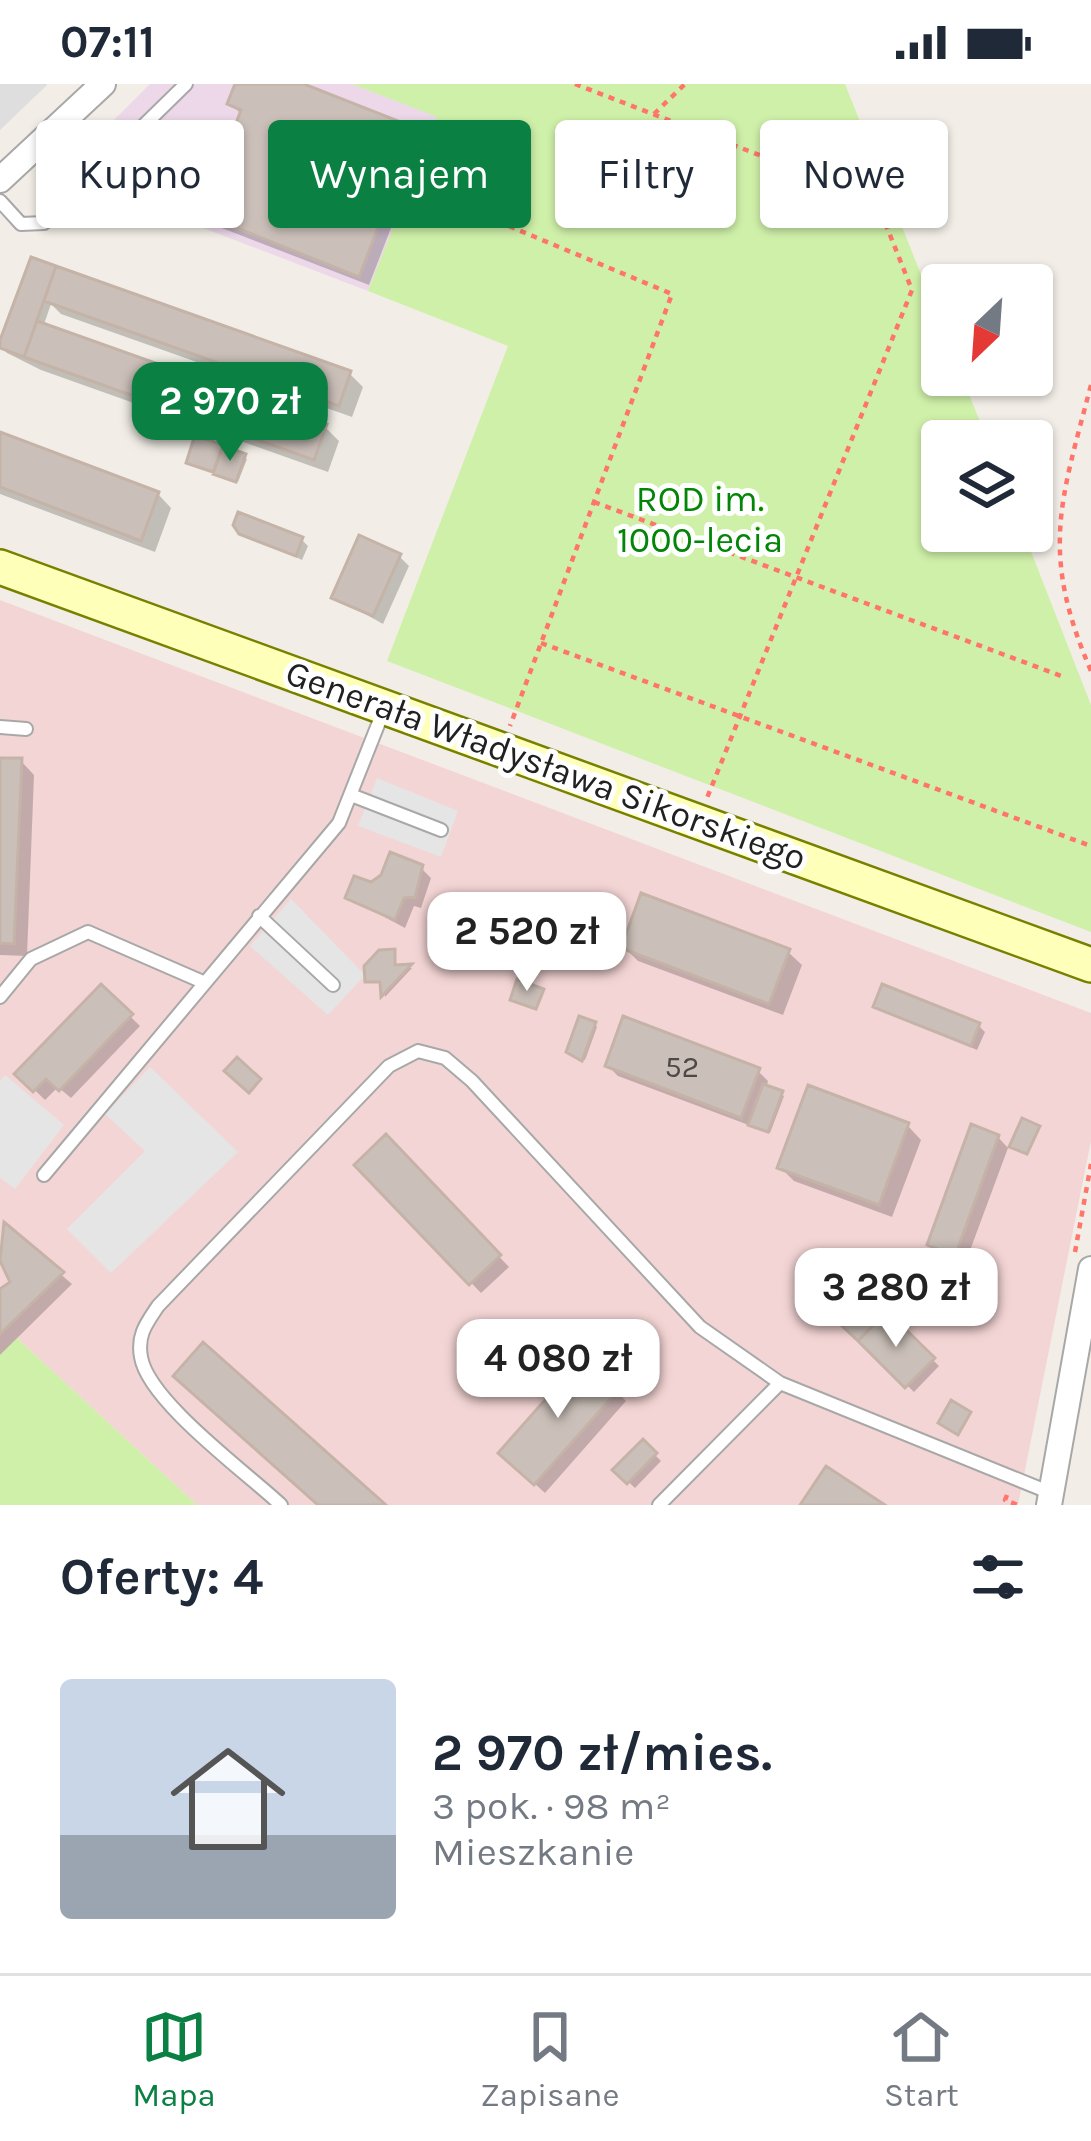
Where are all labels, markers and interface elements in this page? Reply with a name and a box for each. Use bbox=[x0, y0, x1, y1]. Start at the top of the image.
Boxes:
text: 07:11 bbox=[60, 16, 155, 68]
chip: Kupno bbox=[36, 120, 244, 228]
chip: Wynajem bbox=[268, 120, 531, 228]
chip: Filtry bbox=[555, 120, 736, 228]
chip: Nowe bbox=[760, 120, 948, 228]
north arrow bbox=[921, 264, 1053, 396]
map controls bbox=[921, 264, 1053, 552]
pin: 2 970 zł bbox=[106, 362, 354, 464]
text: 2 970 zł bbox=[159, 378, 301, 424]
button: layers bbox=[921, 420, 1053, 552]
park label: ROD im. 1000-lecia bbox=[617, 478, 783, 561]
street label: Generała Władysława Sikorskiego bbox=[280, 651, 812, 879]
pin: 2 520 zł bbox=[403, 892, 651, 994]
text: 2 520 zł bbox=[454, 908, 600, 954]
house number: 52 bbox=[665, 1049, 699, 1085]
pin: 3 280 zł bbox=[772, 1248, 1020, 1350]
text: 3 280 zł bbox=[822, 1264, 970, 1310]
pin: 4 080 zł bbox=[434, 1319, 682, 1421]
text: 4 080 zł bbox=[484, 1335, 632, 1381]
icon: filters bbox=[965, 1544, 1031, 1610]
text: Oferty: 4 bbox=[60, 1547, 263, 1607]
text: 2 970 zł/mies. bbox=[432, 1723, 772, 1783]
icon: home bbox=[156, 1727, 300, 1871]
text: 3 pok. · 98 m² bbox=[432, 1783, 671, 1829]
text: Mieszkanie bbox=[432, 1829, 634, 1875]
tab: Mapa bbox=[132, 2004, 216, 2114]
tab: Zapisane bbox=[480, 2004, 619, 2114]
tab: Start bbox=[884, 2004, 959, 2114]

